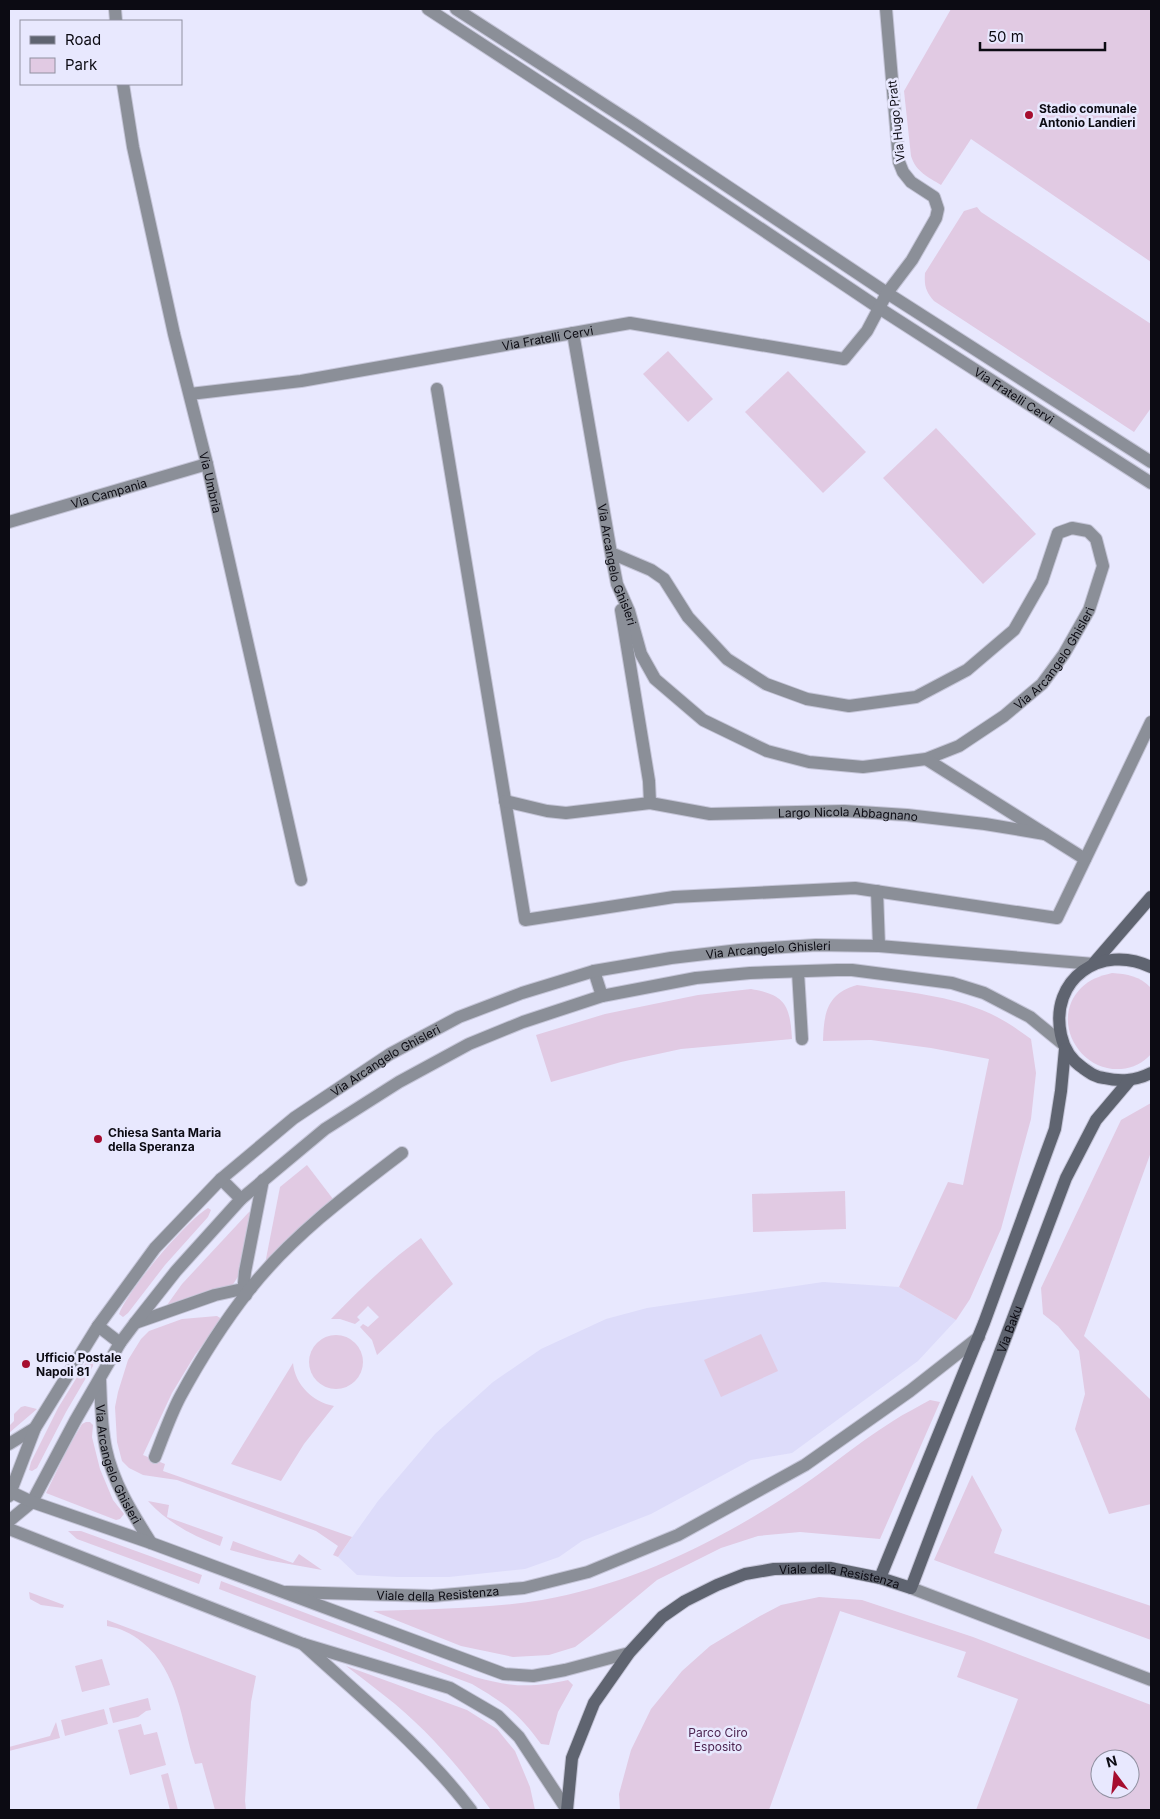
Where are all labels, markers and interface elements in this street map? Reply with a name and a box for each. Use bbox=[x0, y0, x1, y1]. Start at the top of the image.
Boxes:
legend bbox=[20, 20, 182, 85]
scale bar bbox=[980, 20, 1105, 52]
text: 50 m bbox=[988, 27, 1024, 46]
text: Road bbox=[65, 30, 101, 49]
text: Park bbox=[65, 55, 98, 74]
street label: Via Hugo Pratt bbox=[884, 80, 908, 162]
place label: Stadio comunale Antonio Landieri bbox=[1039, 101, 1137, 130]
marker: Stadio comunale Antonio Landieri bbox=[1023, 109, 1035, 121]
street label: Via Fratelli Cervi bbox=[501, 322, 594, 353]
street label: Via Fratelli Cervi bbox=[971, 364, 1057, 426]
street label: Via Umbria bbox=[197, 450, 225, 514]
street label: Via Campania bbox=[69, 475, 148, 511]
street label: Via Arcangelo Ghisleri bbox=[595, 502, 640, 627]
street label: Via Arcangelo Ghisleri bbox=[1010, 605, 1097, 712]
street label: Largo Nicola Abbagnano bbox=[778, 803, 919, 824]
street label: Via Arcangelo Ghisleri bbox=[705, 938, 831, 961]
street label: Via Arcangelo Ghisleri bbox=[328, 1021, 442, 1099]
place label: Chiesa Santa Maria della Speranza bbox=[108, 1125, 221, 1154]
marker: Chiesa Santa Maria della Speranza bbox=[92, 1133, 104, 1145]
street label: Via Baku bbox=[993, 1303, 1025, 1355]
place label: Ufficio Postale Napoli 81 bbox=[36, 1350, 121, 1379]
marker: Ufficio Postale Napoli 81 bbox=[20, 1358, 32, 1370]
street label: Via Arcangelo Ghisleri bbox=[93, 1404, 145, 1526]
street label: Viale della Resistenza bbox=[779, 1560, 902, 1592]
street label: Viale della Resistenza bbox=[376, 1583, 500, 1604]
park label: Parco Ciro Esposito bbox=[688, 1725, 748, 1754]
north arrow bbox=[1090, 1749, 1140, 1799]
text: N bbox=[1104, 1751, 1119, 1771]

